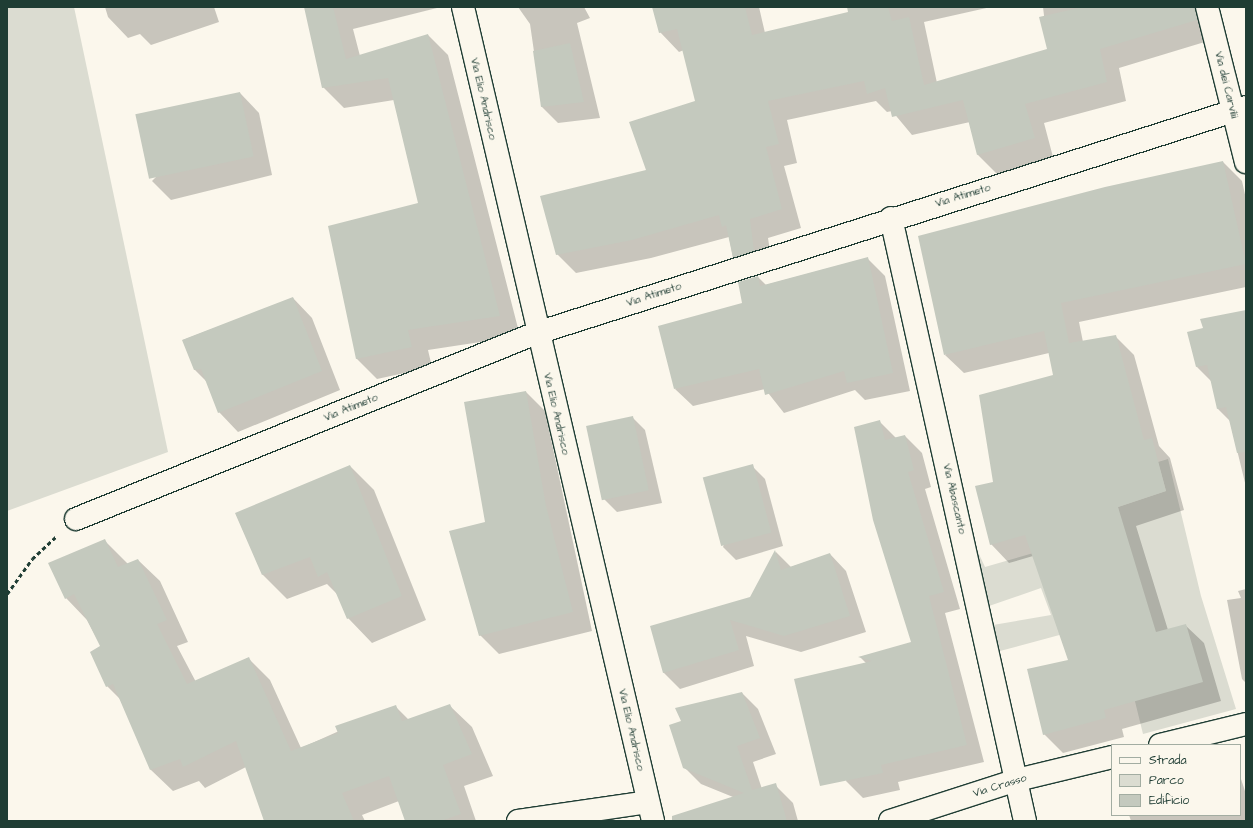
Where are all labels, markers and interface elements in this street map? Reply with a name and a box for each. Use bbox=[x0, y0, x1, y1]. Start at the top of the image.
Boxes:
street label: Via dei Carvilii bbox=[1211, 50, 1241, 120]
street label: Via Elio Andrisco bbox=[467, 57, 499, 141]
street label: Via Atimeto bbox=[934, 181, 992, 211]
street label: Via Atimeto bbox=[625, 280, 683, 310]
street label: Via Elio Andrisco bbox=[540, 372, 572, 456]
street label: Via Atimeto bbox=[322, 391, 380, 425]
street label: Via Abascanto bbox=[940, 463, 968, 535]
street label: Via Elio Andrisco bbox=[615, 688, 647, 772]
legend bbox=[1111, 744, 1241, 816]
text: Strada bbox=[1149, 752, 1187, 769]
street label: Via Crasso bbox=[972, 772, 1028, 800]
text: Parco bbox=[1149, 772, 1184, 789]
text: Edificio bbox=[1149, 792, 1189, 809]

